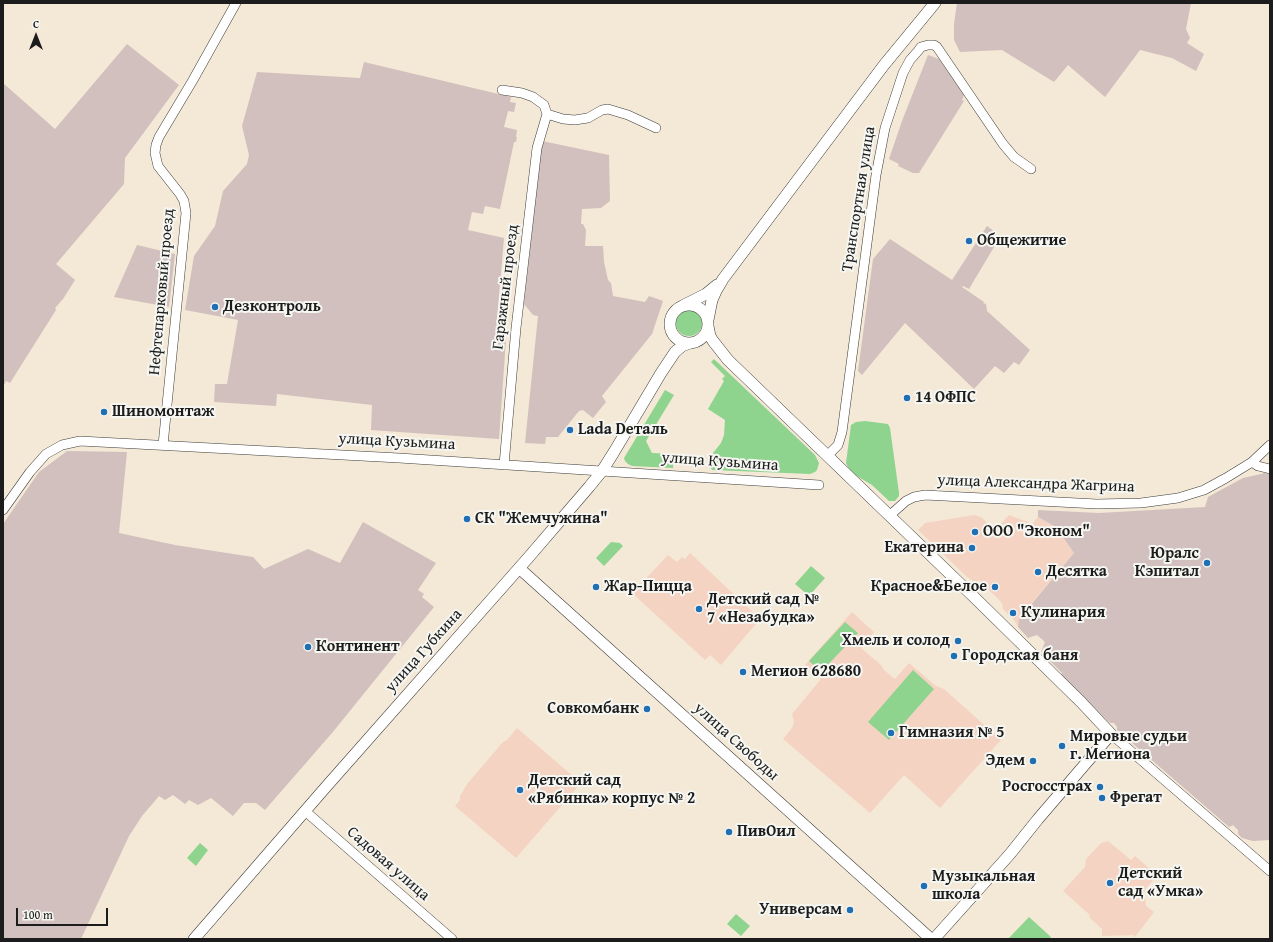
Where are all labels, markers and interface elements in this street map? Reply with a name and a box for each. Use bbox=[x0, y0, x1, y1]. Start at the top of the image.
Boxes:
north arrow bbox=[16, 16, 56, 56]
text: С bbox=[33, 16, 39, 32]
street label: Транспортная улица bbox=[838, 125, 880, 273]
street label: Нефтепарковый проезд bbox=[145, 208, 179, 376]
street label: Гаражный проезд bbox=[489, 223, 523, 351]
place label: Общежитие bbox=[977, 231, 1066, 251]
marker: Общежитие bbox=[964, 236, 974, 246]
place label: Дезконтроль bbox=[223, 297, 321, 317]
marker: Дезконтроль bbox=[210, 302, 220, 312]
place label: 14 ОФПС bbox=[915, 388, 976, 408]
marker: 14 ОФПС bbox=[902, 393, 912, 403]
place label: Шиномонтаж bbox=[112, 402, 214, 422]
marker: Шиномонтаж bbox=[99, 407, 109, 417]
place label: Lada Dеталь bbox=[578, 420, 668, 440]
marker: Lada Dеталь bbox=[565, 425, 575, 435]
street label: улица Кузьмина bbox=[338, 429, 456, 455]
street label: улица Кузьмина bbox=[661, 448, 779, 476]
street label: улица Александра Жагрина bbox=[937, 471, 1135, 497]
place label: СК "Жемчужина" bbox=[475, 509, 608, 529]
marker: СК "Жемчужина" bbox=[462, 514, 472, 524]
place label: ООО "Эконом" bbox=[983, 522, 1090, 542]
marker: ООО "Эконом" bbox=[970, 527, 980, 537]
place label: Екатерина bbox=[884, 538, 964, 558]
marker: Екатерина bbox=[967, 543, 977, 553]
place label: Юралс Кэпитал bbox=[1135, 544, 1199, 582]
marker: Юралс Кэпитал bbox=[1202, 558, 1212, 568]
place label: Десятка bbox=[1046, 562, 1107, 582]
marker: Десятка bbox=[1033, 567, 1043, 577]
place label: Жар-Пицца bbox=[604, 577, 692, 597]
place label: Красное&Белое bbox=[871, 577, 987, 597]
marker: Жар-Пицца bbox=[591, 582, 601, 592]
marker: Красное&Белое bbox=[990, 582, 1000, 592]
place label: Детский сад № 7 «Незабудка» bbox=[707, 590, 819, 628]
place label: Кулинария bbox=[1021, 603, 1105, 623]
marker: Детский сад № 7 «Незабудка» bbox=[694, 604, 704, 614]
street label: улица Губкина bbox=[382, 605, 466, 697]
marker: Кулинария bbox=[1008, 608, 1018, 618]
place label: Хмель и солод bbox=[842, 631, 950, 651]
marker: Хмель и солод bbox=[953, 636, 963, 646]
place label: Континент bbox=[316, 637, 400, 657]
marker: Континент bbox=[303, 642, 313, 652]
place label: Городская баня bbox=[962, 646, 1078, 666]
marker: Городская баня bbox=[949, 651, 959, 661]
place label: Мегион 628680 bbox=[751, 662, 861, 682]
marker: Мегион 628680 bbox=[738, 667, 748, 677]
place label: Совкомбанк bbox=[547, 699, 639, 719]
street label: улица Свободы bbox=[690, 699, 782, 785]
marker: Совкомбанк bbox=[642, 704, 652, 714]
place label: Гимназия № 5 bbox=[899, 723, 1005, 743]
place label: Мировые судьи г. Мегиона bbox=[1070, 727, 1187, 765]
marker: Гимназия № 5 bbox=[886, 728, 896, 738]
marker: Мировые судьи г. Мегиона bbox=[1057, 741, 1067, 751]
place label: Эдем bbox=[986, 751, 1025, 771]
marker: Эдем bbox=[1028, 756, 1038, 766]
place label: Детский сад «Рябинка» корпус № 2 bbox=[528, 771, 695, 809]
place label: Росгосстрах bbox=[1002, 777, 1092, 797]
marker: Росгосстрах bbox=[1095, 782, 1105, 792]
marker: Детский сад «Рябинка» корпус № 2 bbox=[515, 785, 525, 795]
place label: Фрегат bbox=[1110, 788, 1162, 808]
marker: Фрегат bbox=[1097, 793, 1107, 803]
place label: ПивОил bbox=[737, 822, 796, 842]
street label: Садовая улица bbox=[343, 823, 433, 905]
marker: ПивОил bbox=[724, 827, 734, 837]
place label: Детский сад «Умка» bbox=[1118, 864, 1203, 902]
place label: Музыкальная школа bbox=[932, 867, 1035, 905]
marker: Детский сад «Умка» bbox=[1105, 878, 1115, 888]
marker: Музыкальная школа bbox=[919, 881, 929, 891]
scale bar bbox=[18, 900, 110, 926]
place label: Универсам bbox=[759, 900, 842, 920]
marker: Универсам bbox=[845, 905, 855, 915]
text: 100 m bbox=[23, 906, 53, 923]

